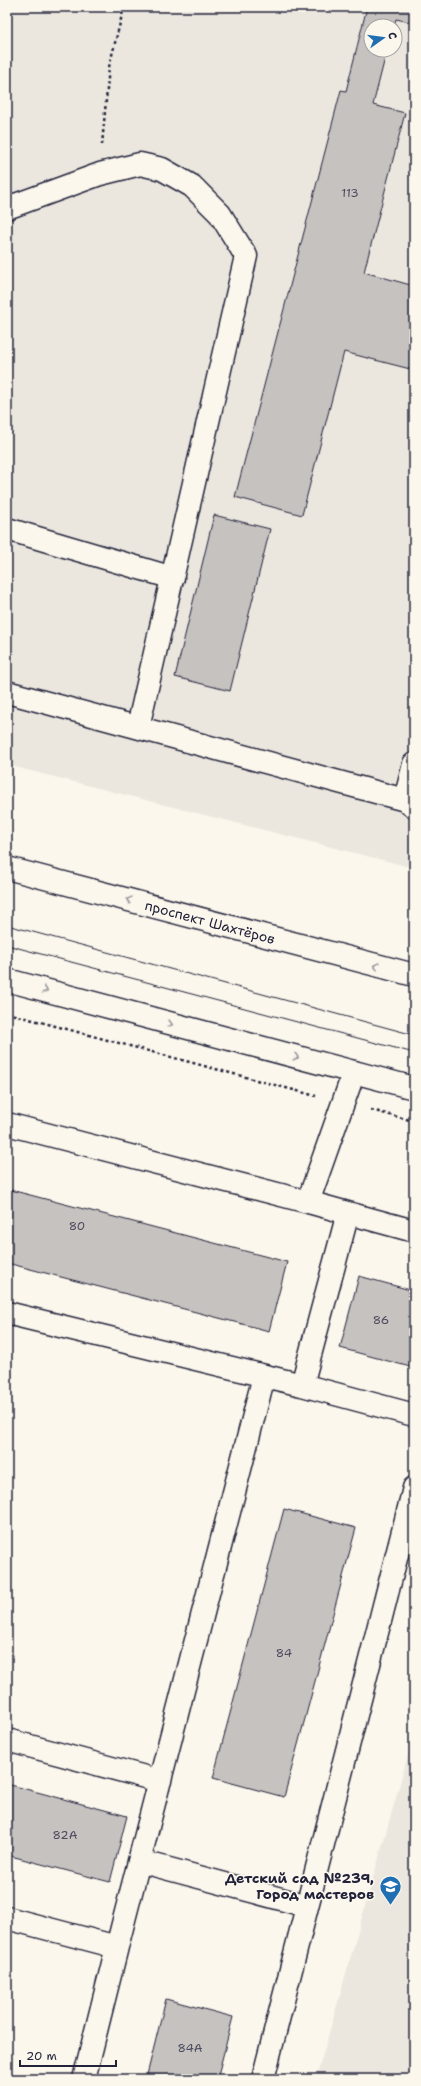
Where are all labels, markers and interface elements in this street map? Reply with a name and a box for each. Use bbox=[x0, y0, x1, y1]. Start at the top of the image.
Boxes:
north arrow bbox=[363, 18, 403, 58]
text: С bbox=[384, 31, 400, 41]
house number: 113 bbox=[341, 185, 359, 201]
one-way arrow bbox=[126, 896, 133, 905]
street label: проспект Шахтёров bbox=[143, 896, 277, 948]
one-way arrow bbox=[373, 962, 380, 971]
one-way arrow bbox=[41, 986, 48, 994]
one-way arrow bbox=[167, 1019, 174, 1027]
one-way arrow bbox=[292, 1052, 299, 1061]
house number: 80 bbox=[69, 1218, 85, 1234]
house number: 86 bbox=[373, 1312, 389, 1328]
house number: 84 bbox=[276, 1645, 292, 1661]
house number: 82А bbox=[53, 1827, 78, 1843]
place label: Детский сад №239, Город мастеров bbox=[225, 1869, 374, 1903]
school or university icon: Детский сад №239, Город мастеров bbox=[377, 1873, 403, 1906]
house number: 84А bbox=[177, 2040, 203, 2056]
scale bar bbox=[20, 2042, 116, 2068]
text: 20 m bbox=[26, 2048, 57, 2064]

